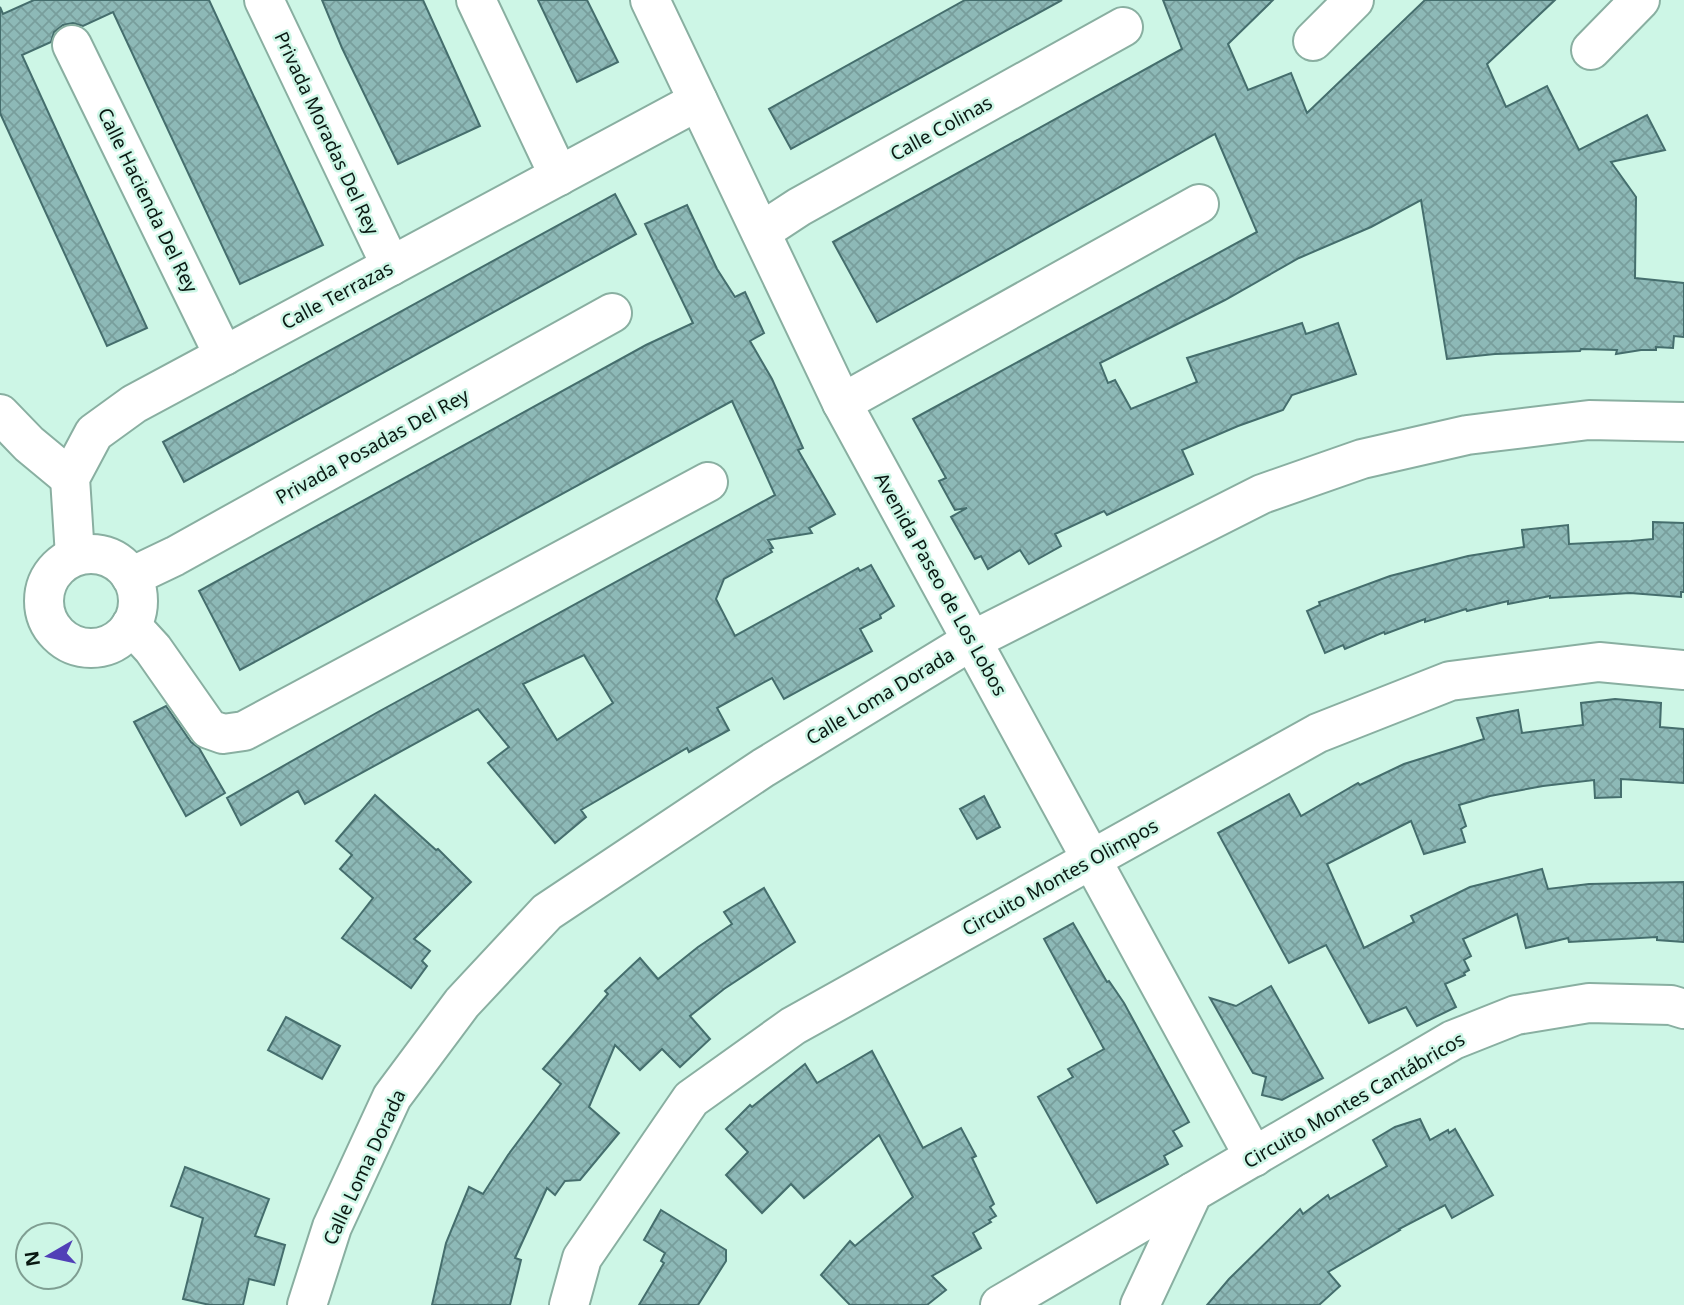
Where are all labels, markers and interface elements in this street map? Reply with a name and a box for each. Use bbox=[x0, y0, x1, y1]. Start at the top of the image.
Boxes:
street label: Privada Moradas Del Rey bbox=[268, 27, 386, 239]
street label: Calle Colinas bbox=[885, 89, 997, 167]
street label: Calle Hacienda Del Rey bbox=[92, 103, 204, 297]
street label: Calle Terrazas bbox=[277, 255, 397, 335]
street label: Privada Posadas Del Rey bbox=[271, 382, 474, 510]
street label: Avenida Paseo de Los Lobos bbox=[869, 468, 1013, 700]
street label: Calle Loma Dorada bbox=[801, 641, 959, 751]
street label: Circuito Montes Olimpos bbox=[957, 812, 1163, 942]
street label: Circuito Montes Cantábricos bbox=[1239, 1026, 1469, 1174]
street label: Calle Loma Dorada bbox=[317, 1085, 411, 1249]
north arrow bbox=[14, 1221, 84, 1291]
text: N bbox=[18, 1249, 46, 1268]

